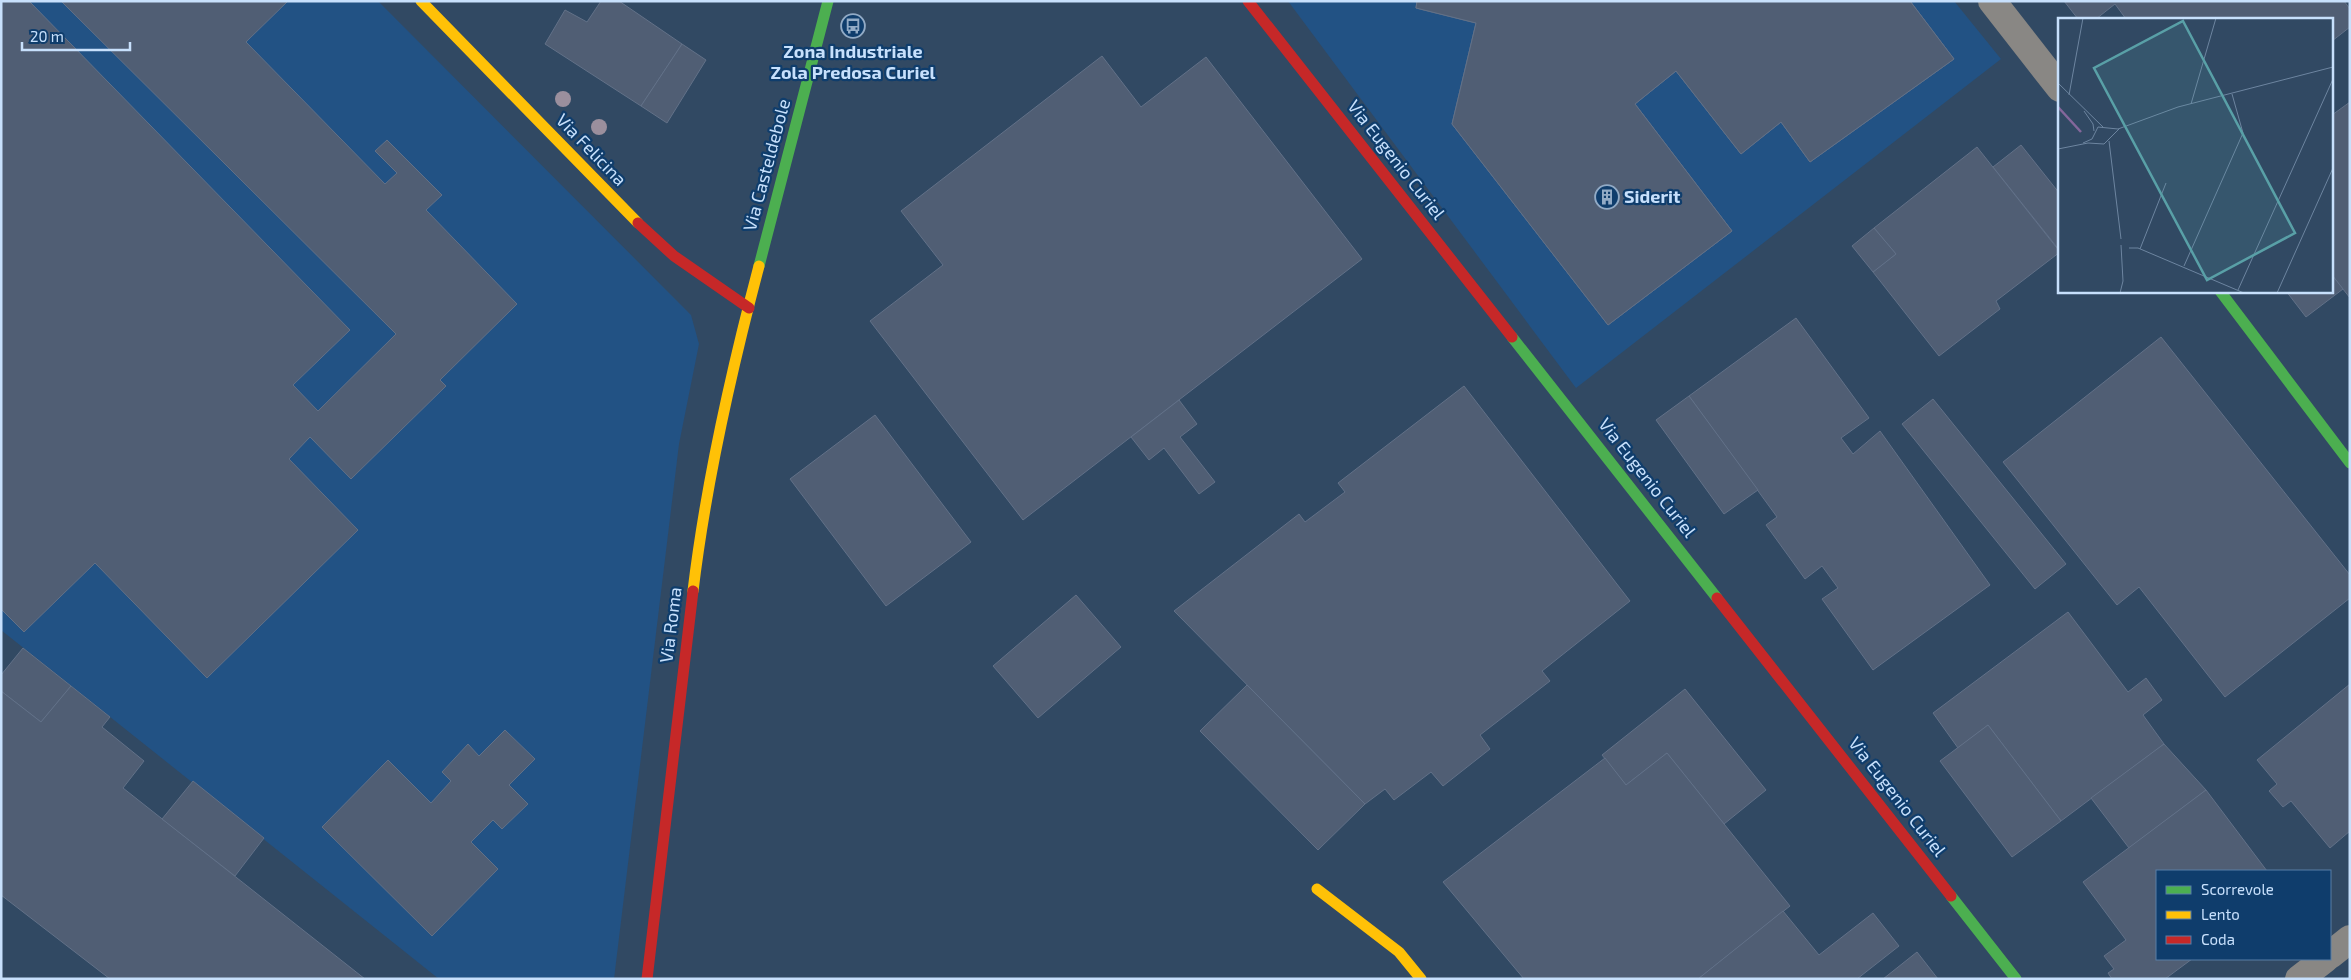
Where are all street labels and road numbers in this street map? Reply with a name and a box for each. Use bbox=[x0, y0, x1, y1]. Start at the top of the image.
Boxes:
street label: Via Eugenio Curiel bbox=[1343, 95, 1451, 224]
street label: Via Casteldebole bbox=[738, 96, 794, 233]
street label: Via Felicina bbox=[552, 109, 632, 190]
street label: Via Eugenio Curiel bbox=[1594, 413, 1702, 542]
street label: Via Roma bbox=[654, 586, 686, 664]
street label: Via Eugenio Curiel bbox=[1844, 732, 1952, 861]

